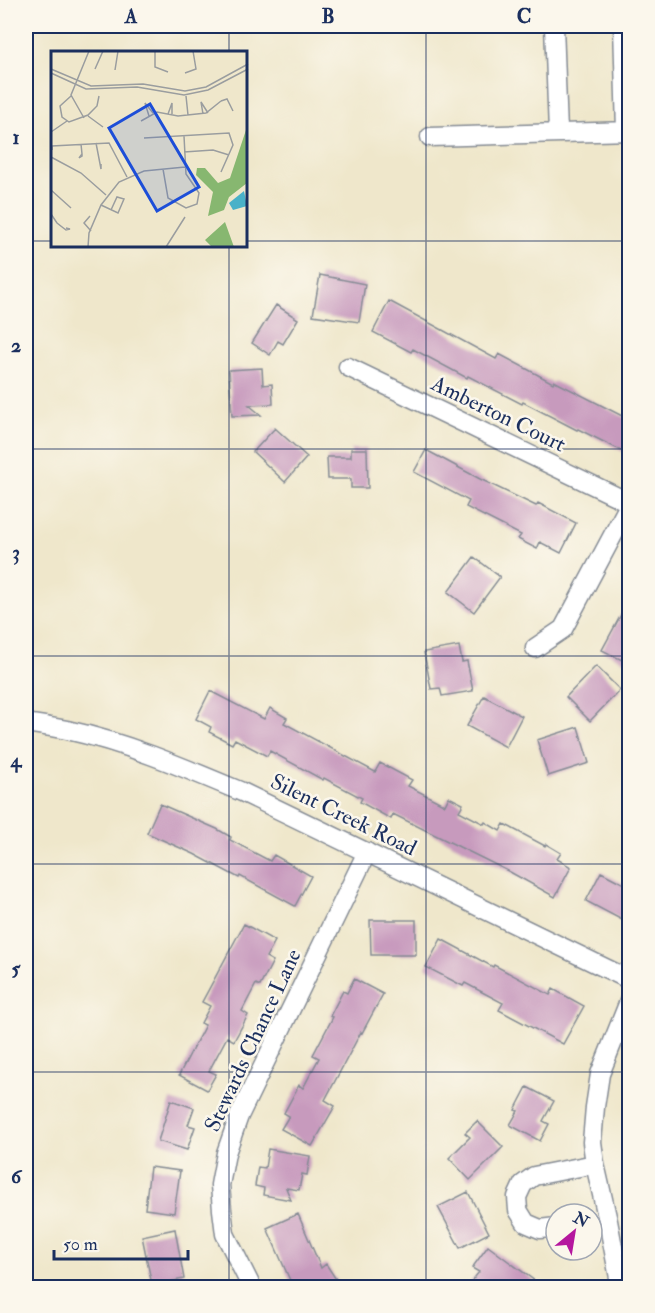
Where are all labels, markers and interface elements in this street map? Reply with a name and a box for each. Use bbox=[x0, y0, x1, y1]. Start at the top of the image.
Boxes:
text: A bbox=[124, 4, 138, 29]
text: B bbox=[321, 4, 335, 29]
text: C bbox=[517, 4, 531, 29]
inset map bbox=[51, 51, 248, 248]
text: 1 bbox=[12, 125, 20, 150]
text: 2 bbox=[11, 333, 21, 358]
street label: Amberton Court bbox=[426, 369, 570, 459]
text: 3 bbox=[12, 540, 20, 565]
text: 4 bbox=[10, 748, 23, 773]
street label: Silent Creek Road bbox=[266, 767, 421, 862]
street label: Stewards Chance Lane bbox=[198, 945, 308, 1136]
text: 5 bbox=[12, 956, 22, 981]
text: 6 bbox=[11, 1164, 23, 1189]
north arrow bbox=[544, 1202, 604, 1262]
text: N bbox=[569, 1207, 593, 1232]
scale bar bbox=[54, 1223, 188, 1261]
text: 50 m bbox=[63, 1233, 98, 1256]

